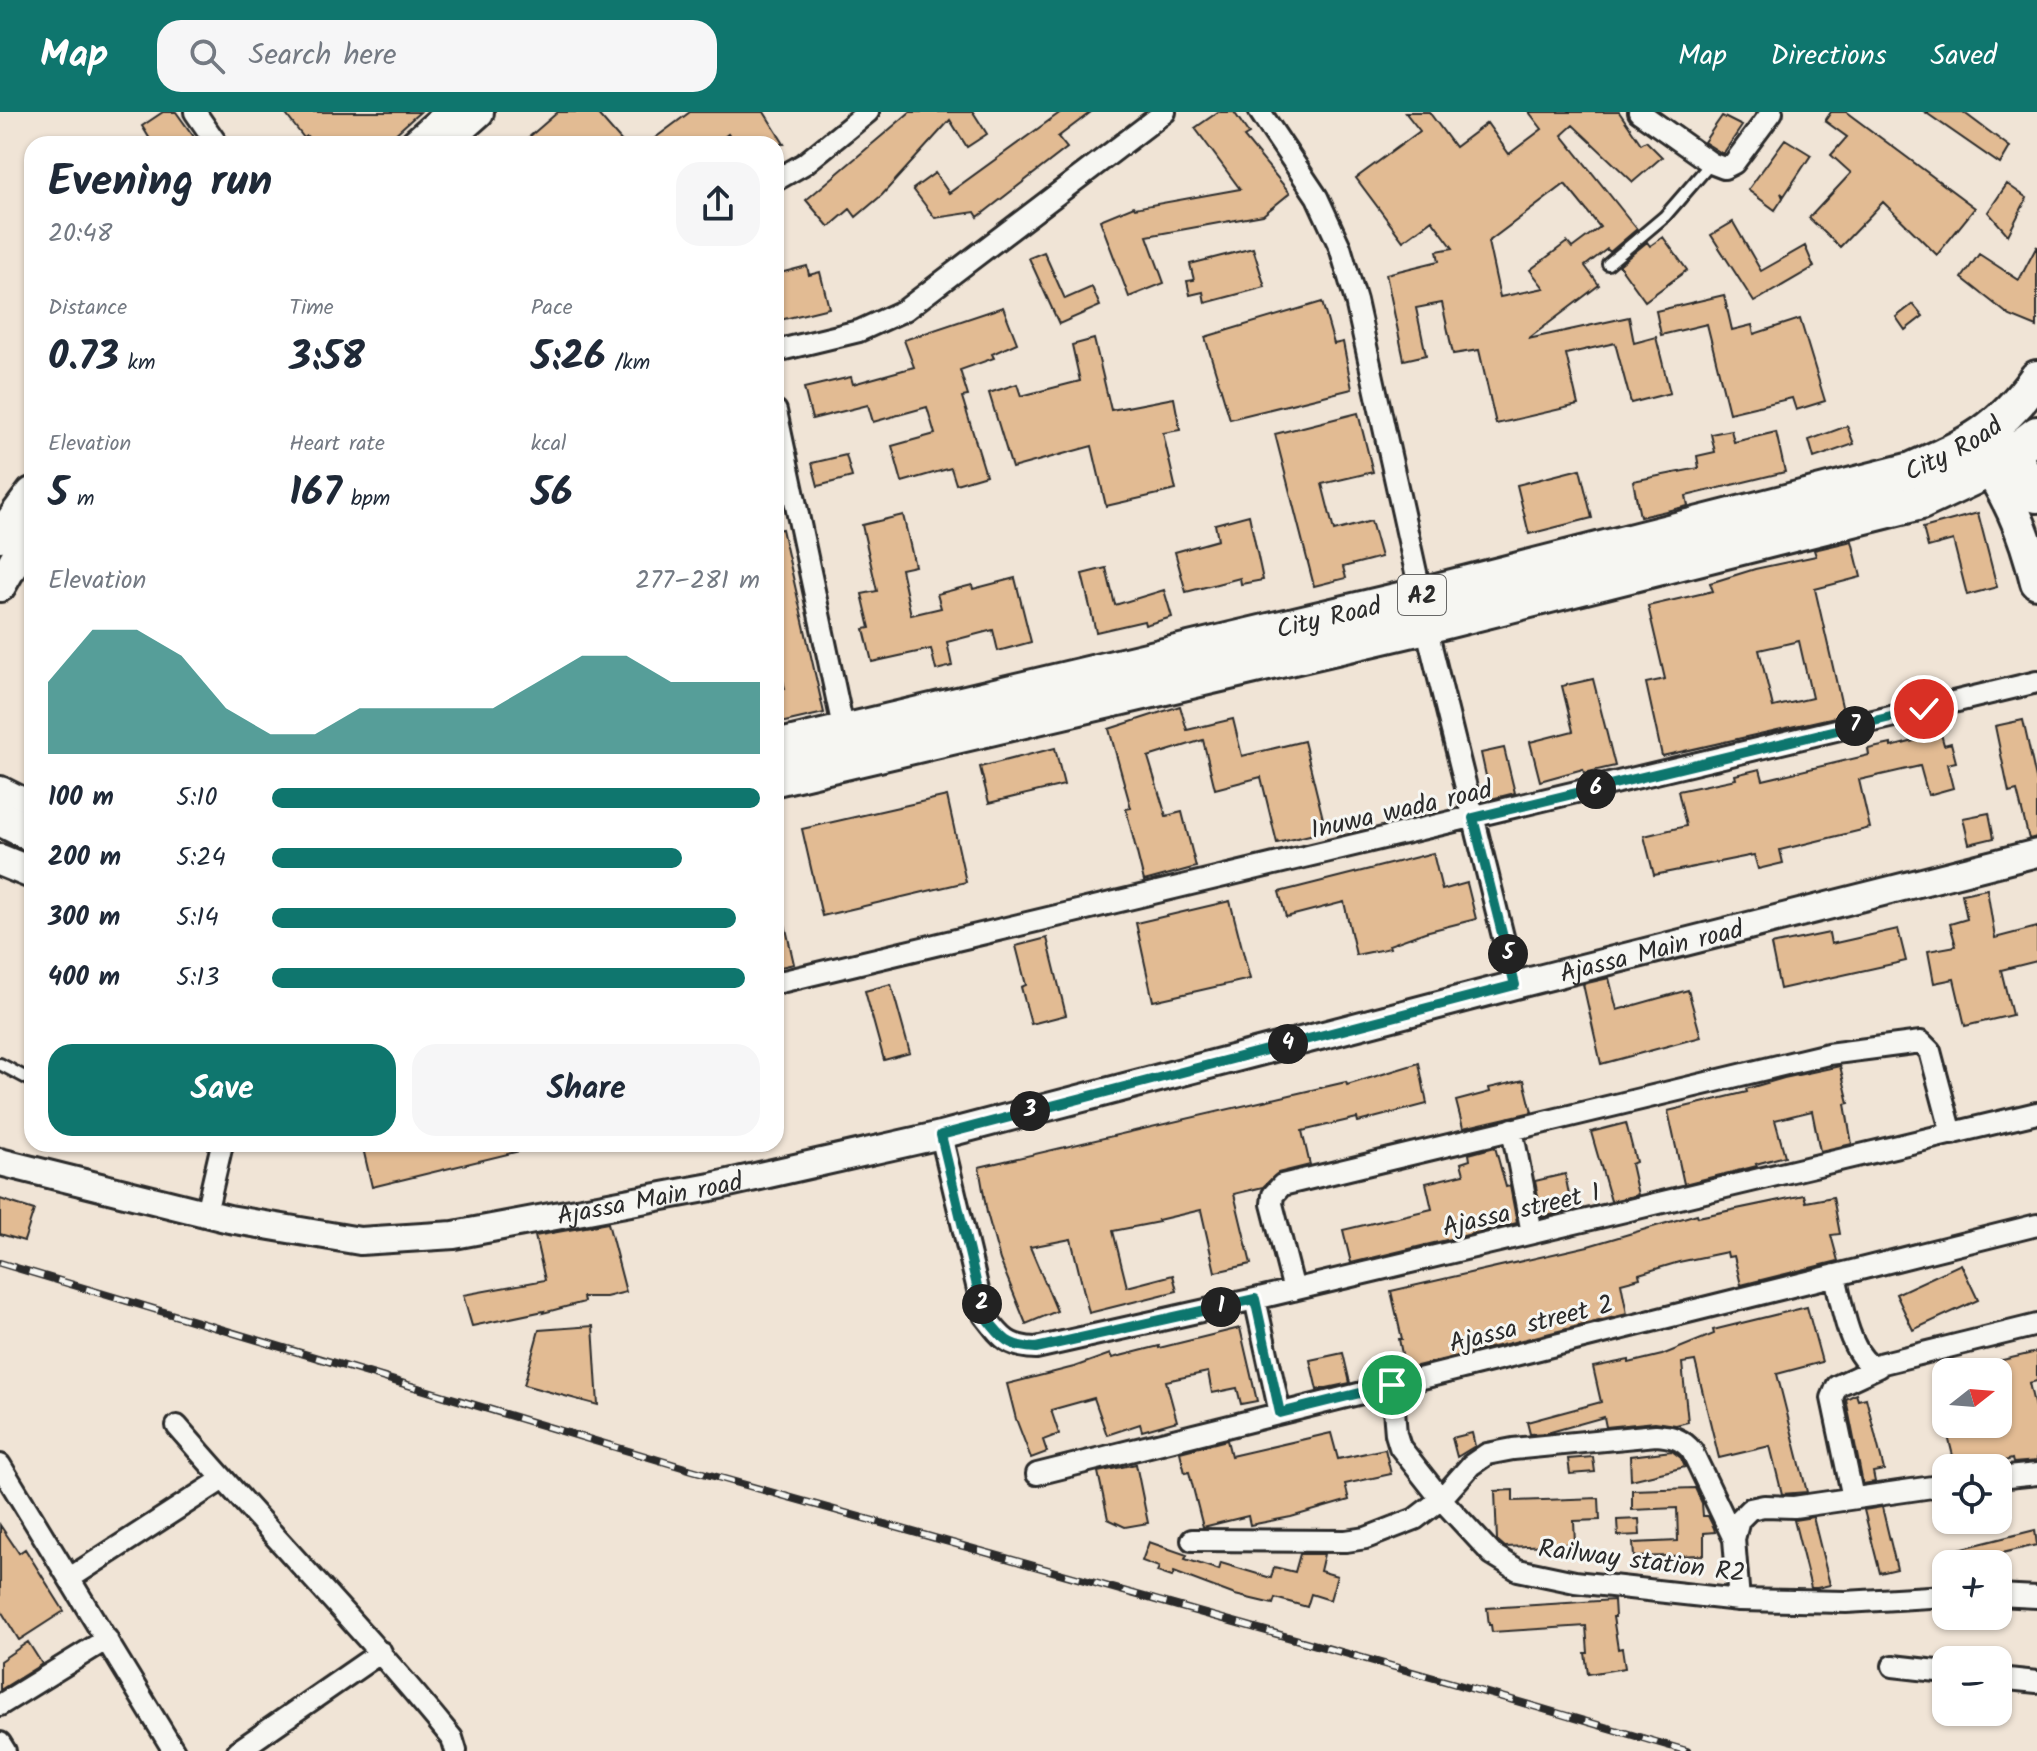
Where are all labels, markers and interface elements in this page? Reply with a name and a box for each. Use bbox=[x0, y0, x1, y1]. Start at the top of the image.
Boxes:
search box bbox=[157, 20, 717, 92]
text: Map bbox=[40, 26, 109, 86]
text: Search here bbox=[249, 32, 396, 80]
icon: search bbox=[185, 34, 229, 78]
text: Map bbox=[1678, 34, 1727, 79]
text: Directions bbox=[1771, 34, 1887, 79]
text: Saved bbox=[1931, 34, 1997, 79]
text: Evening run bbox=[48, 148, 272, 218]
button: share bbox=[676, 162, 760, 246]
text: 20:48 bbox=[48, 213, 112, 255]
text: Distance bbox=[48, 291, 127, 326]
text: Time bbox=[289, 291, 334, 326]
text: Pace bbox=[531, 291, 573, 326]
text: 0.73 bbox=[48, 326, 119, 390]
text: 3:58 bbox=[289, 326, 365, 390]
text: 5:26 bbox=[531, 326, 606, 390]
text: km bbox=[119, 346, 155, 381]
text: /km bbox=[606, 346, 650, 381]
street label: City Road bbox=[1898, 406, 2014, 494]
text: Elevation bbox=[48, 427, 131, 462]
text: Heart rate bbox=[289, 427, 385, 462]
text: kcal bbox=[531, 427, 566, 462]
text: 5 bbox=[48, 462, 68, 526]
text: 167 bbox=[289, 462, 342, 526]
text: 56 bbox=[531, 462, 573, 526]
text: m bbox=[68, 482, 95, 517]
text: bpm bbox=[342, 482, 390, 517]
text: Elevation bbox=[48, 560, 146, 602]
text: 277–281 m bbox=[635, 560, 760, 602]
road number: A2 bbox=[1398, 575, 1446, 615]
street label: City Road bbox=[1272, 586, 1387, 652]
pin bbox=[1890, 675, 1958, 743]
icon: check bbox=[1902, 687, 1946, 731]
pin: 7 bbox=[1835, 706, 1875, 746]
text: 7 bbox=[1850, 708, 1860, 743]
street label: Inuwa wada road bbox=[1306, 769, 1497, 852]
pin: 6 bbox=[1576, 769, 1616, 809]
text: 6 bbox=[1590, 771, 1602, 806]
text: 100 m bbox=[48, 777, 114, 819]
text: 5:10 bbox=[176, 777, 218, 819]
text: 200 m bbox=[48, 837, 121, 879]
text: 5:24 bbox=[176, 837, 226, 879]
text: 300 m bbox=[48, 897, 120, 939]
text: 5:14 bbox=[176, 897, 219, 939]
street label: Ajassa Main road bbox=[1555, 909, 1749, 996]
pin: 5 bbox=[1488, 934, 1528, 974]
text: 5 bbox=[1502, 936, 1514, 971]
text: 400 m bbox=[48, 957, 120, 999]
text: 5:13 bbox=[176, 957, 219, 999]
pin: 4 bbox=[1268, 1024, 1308, 1064]
text: 4 bbox=[1282, 1026, 1294, 1061]
button: Save bbox=[48, 1044, 396, 1136]
button: Share bbox=[412, 1044, 760, 1136]
pin: 3 bbox=[1010, 1091, 1050, 1131]
text: 3 bbox=[1024, 1093, 1036, 1128]
street label: Ajassa Main road bbox=[554, 1161, 748, 1238]
street label: Ajassa street 1 bbox=[1438, 1172, 1605, 1250]
pin: 2 bbox=[962, 1284, 1002, 1324]
street label: Ajassa street 2 bbox=[1445, 1284, 1618, 1366]
text: 2 bbox=[976, 1286, 988, 1321]
pin: 1 bbox=[1201, 1287, 1241, 1327]
text: 1 bbox=[1218, 1289, 1224, 1324]
pin bbox=[1358, 1351, 1426, 1419]
north arrow bbox=[1932, 1358, 2012, 1438]
map controls bbox=[1932, 1358, 2012, 1726]
icon: arrive bbox=[1370, 1363, 1414, 1407]
button: locate bbox=[1932, 1454, 2012, 1534]
street label: Railway station R2 bbox=[1536, 1528, 1748, 1596]
button: + bbox=[1932, 1550, 2012, 1630]
button: − bbox=[1932, 1646, 2012, 1726]

